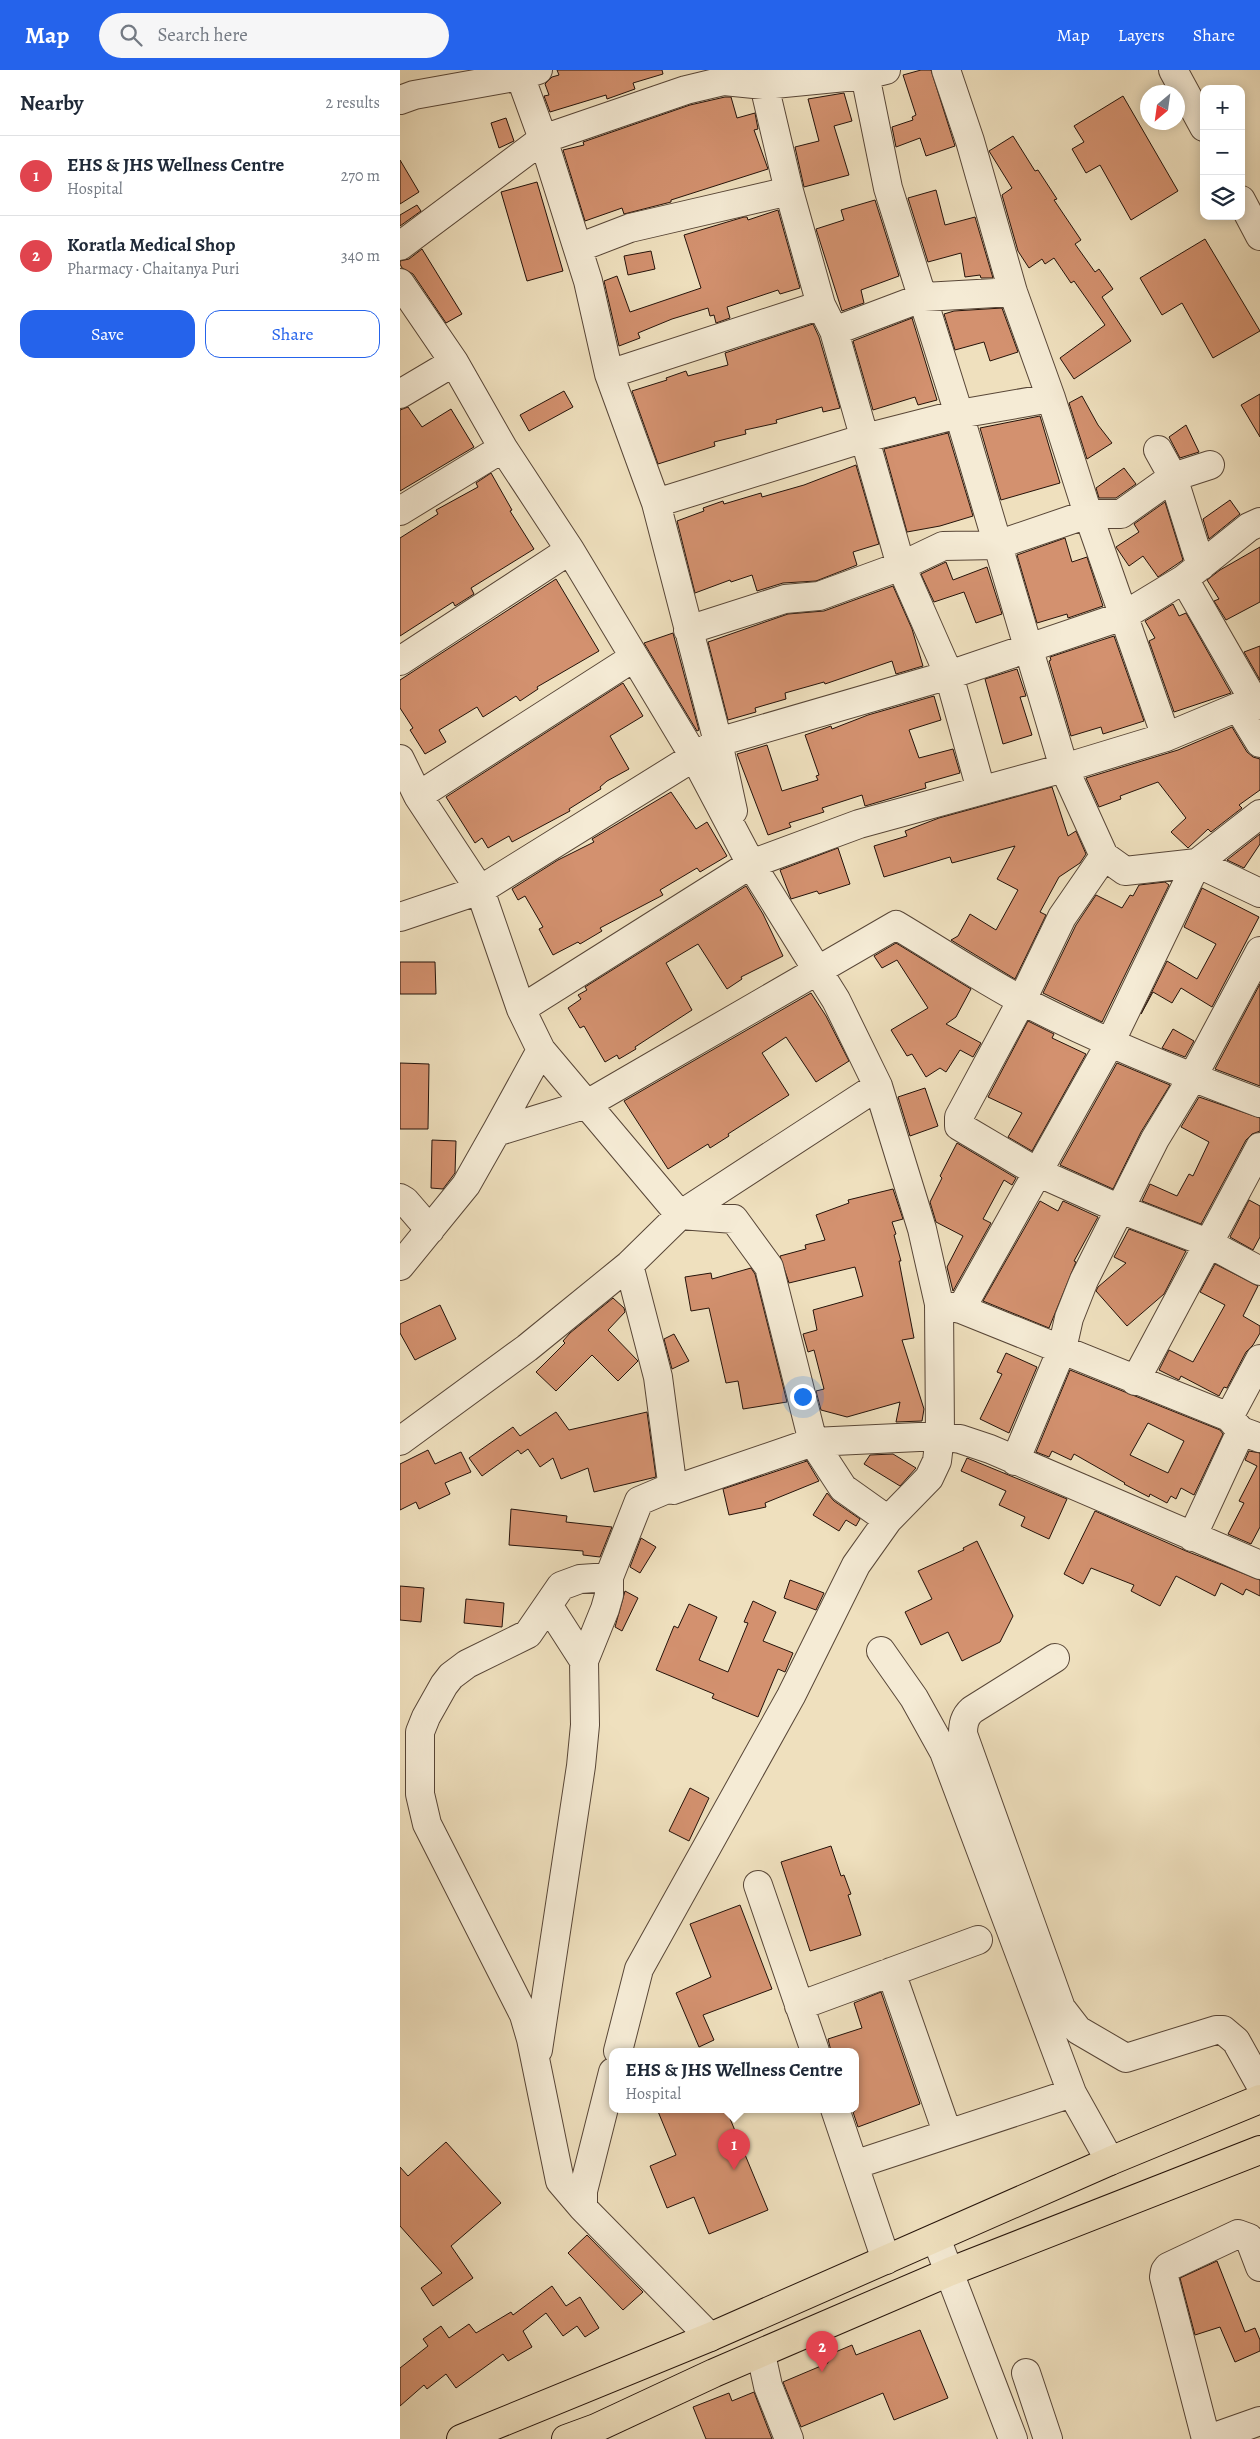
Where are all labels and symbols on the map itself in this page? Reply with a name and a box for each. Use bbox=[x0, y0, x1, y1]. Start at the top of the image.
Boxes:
north arrow bbox=[1140, 85, 1185, 130]
your location bbox=[790, 1384, 816, 1410]
pin: 1 bbox=[718, 2129, 750, 2170]
pin: 2 bbox=[806, 2331, 838, 2372]

